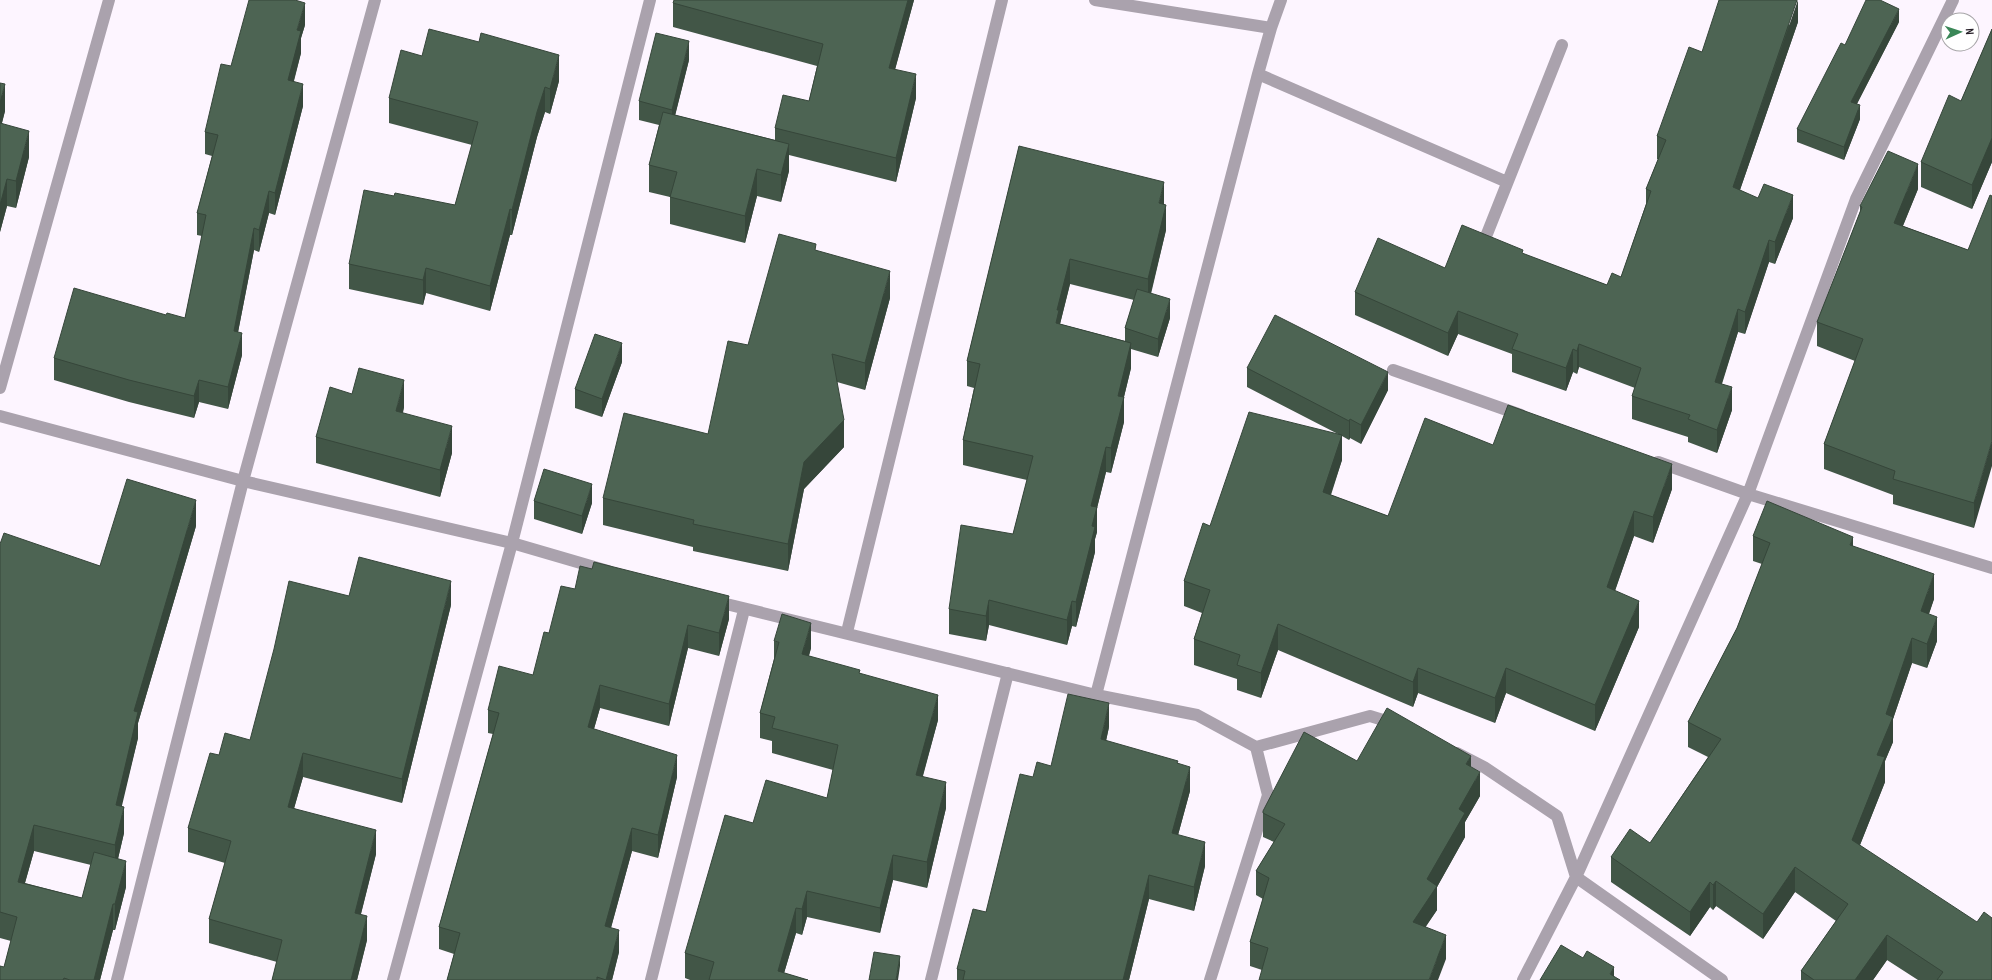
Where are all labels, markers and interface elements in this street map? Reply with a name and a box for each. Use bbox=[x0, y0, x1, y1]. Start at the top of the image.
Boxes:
north arrow bbox=[1940, 12, 1980, 52]
text: N bbox=[1963, 28, 1977, 35]

